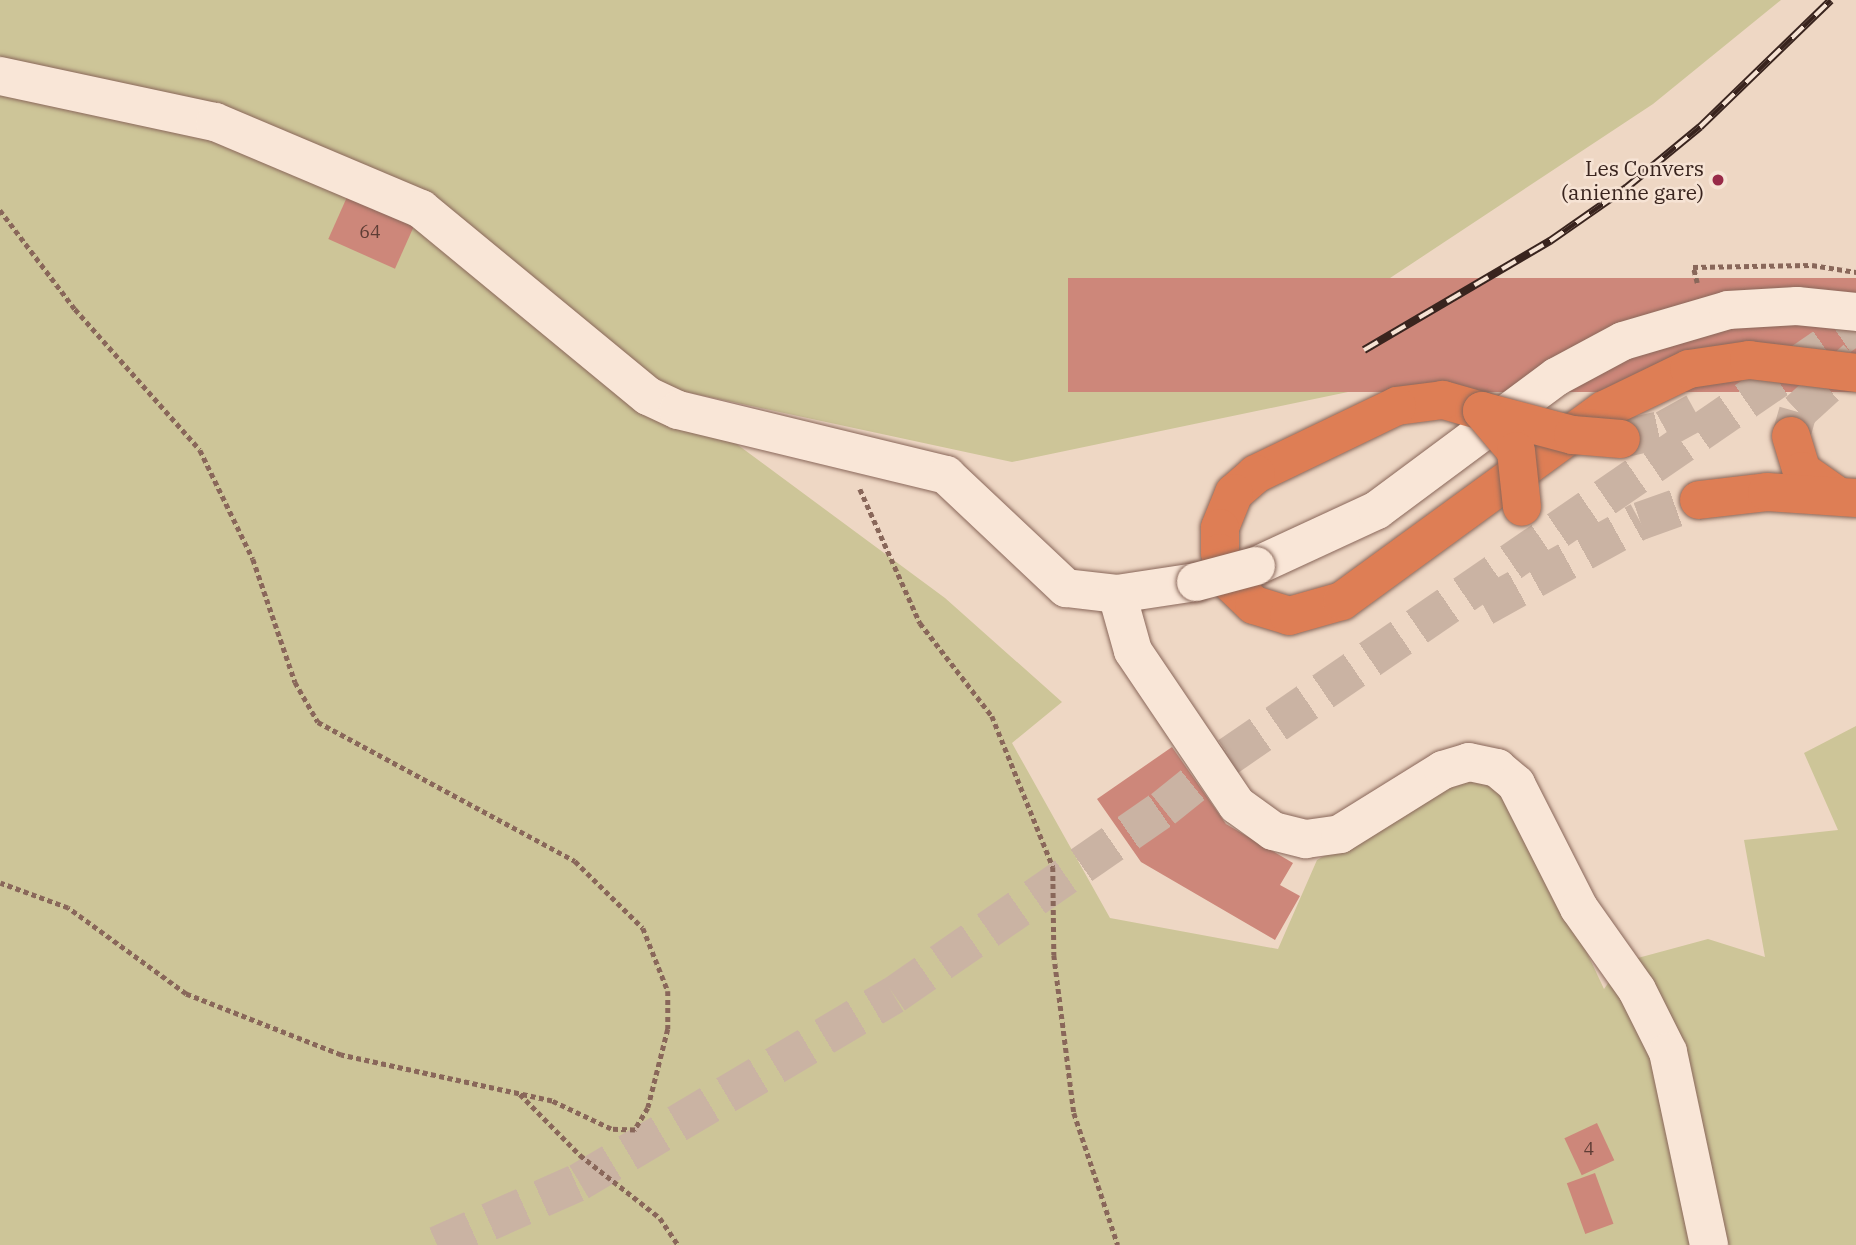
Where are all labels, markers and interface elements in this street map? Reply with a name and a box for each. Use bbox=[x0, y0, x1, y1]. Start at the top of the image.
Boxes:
place label: Les Convers (anienne gare) bbox=[1561, 155, 1704, 205]
marker: Les Convers (anienne gare) bbox=[1710, 172, 1726, 188]
house number: 64 bbox=[359, 221, 381, 243]
house number: 4 bbox=[1584, 1138, 1594, 1160]

